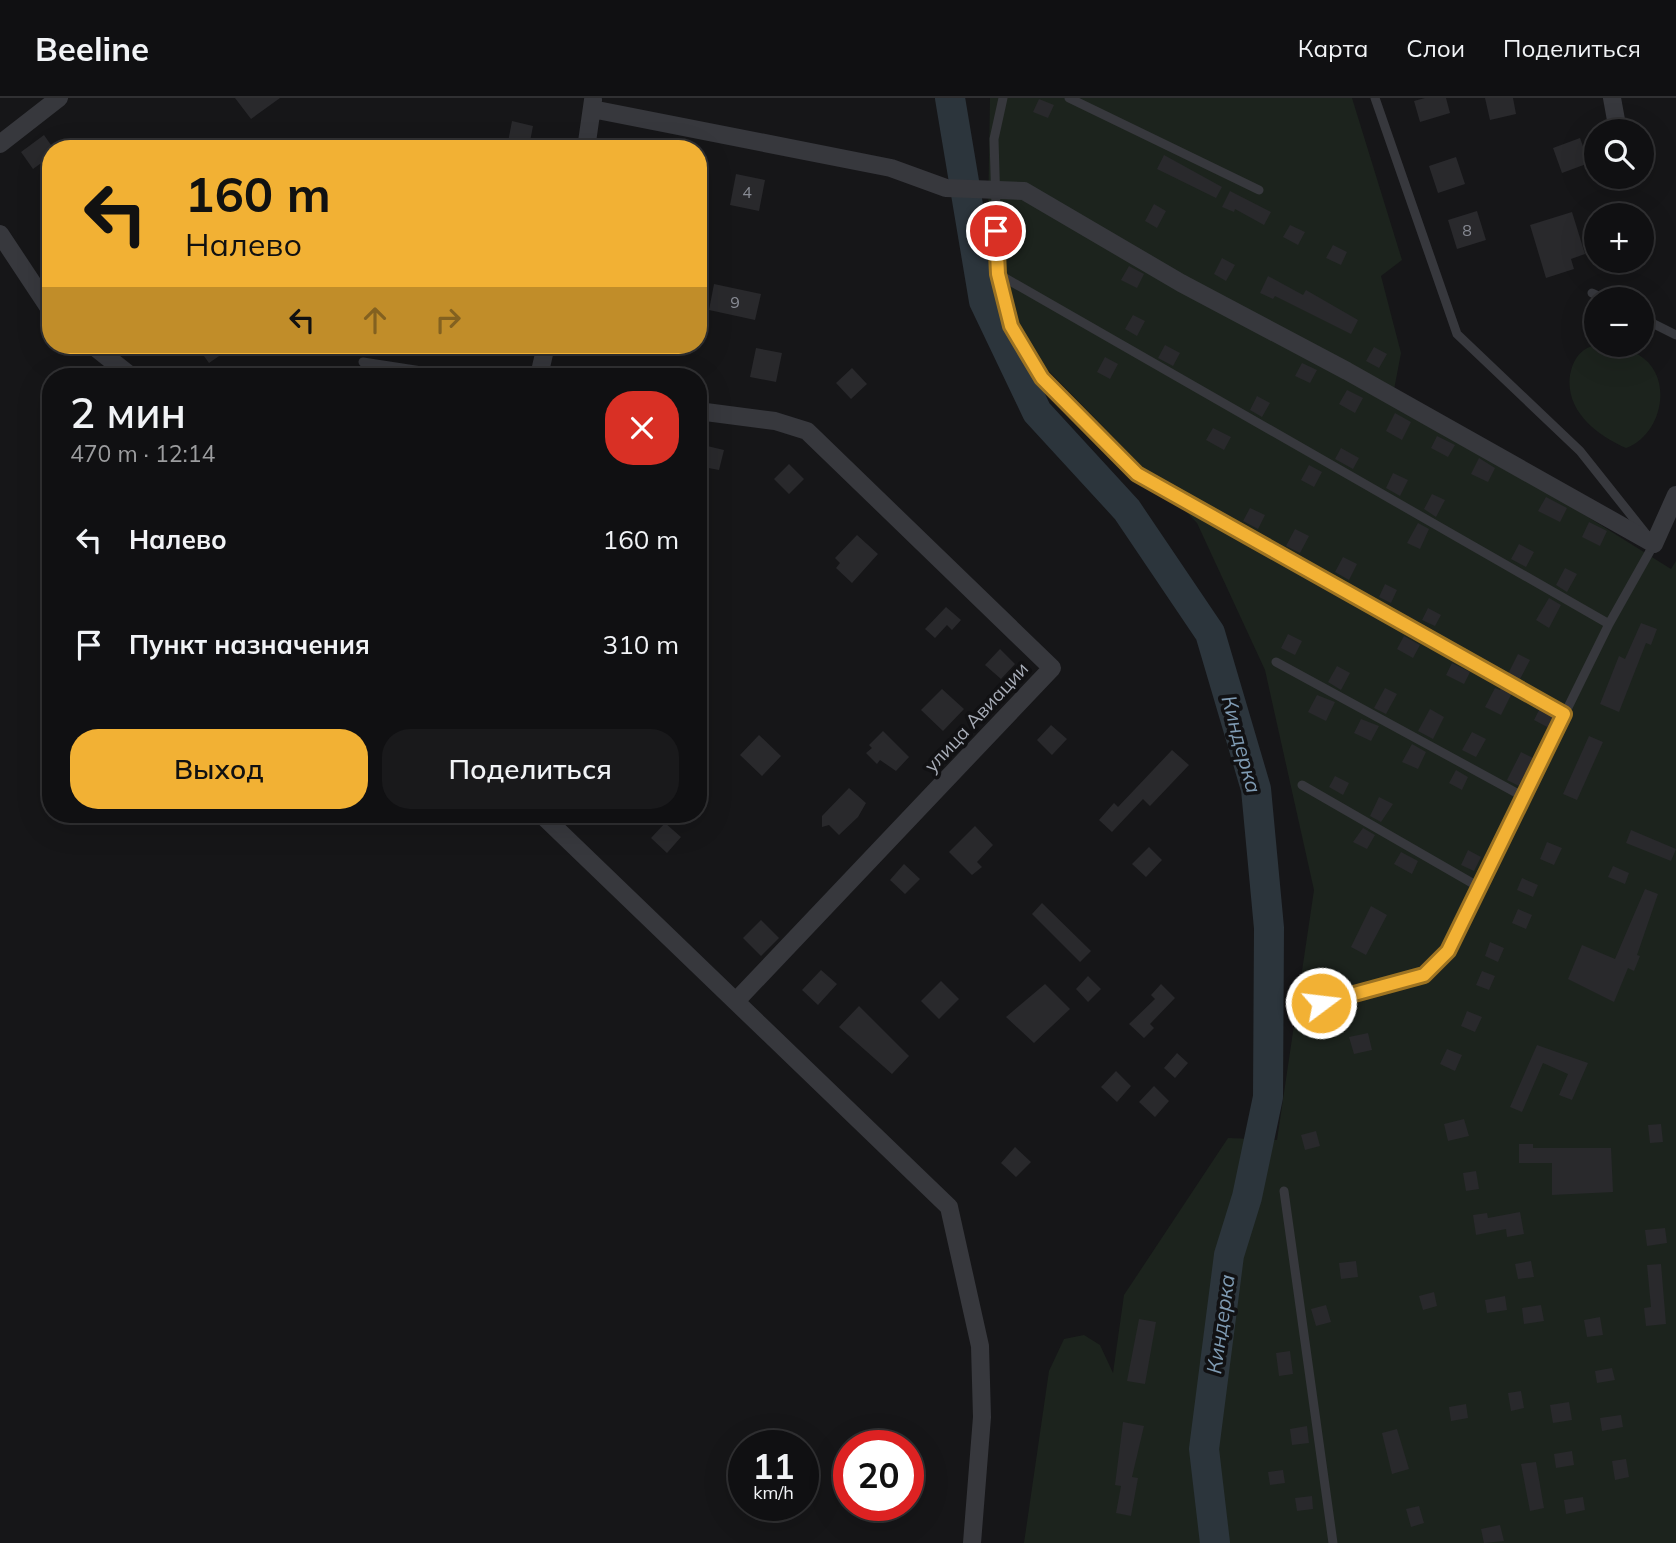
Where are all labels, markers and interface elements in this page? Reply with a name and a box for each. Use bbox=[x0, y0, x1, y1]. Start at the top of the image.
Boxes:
text: Beeline bbox=[35, 28, 149, 69]
text: Карта bbox=[1298, 33, 1368, 63]
text: Слои bbox=[1406, 33, 1465, 63]
text: Поделиться bbox=[1503, 33, 1641, 63]
map controls bbox=[1584, 119, 1654, 357]
button: search bbox=[1584, 119, 1654, 189]
text: 160 m bbox=[185, 163, 331, 224]
icon: left bbox=[70, 168, 161, 259]
house number: 4 bbox=[742, 182, 752, 202]
pin bbox=[966, 201, 1026, 261]
button: + bbox=[1584, 203, 1654, 273]
icon: arrive bbox=[977, 212, 1015, 250]
house number: 8 bbox=[1462, 220, 1472, 240]
text: Налево bbox=[185, 224, 302, 264]
button: − bbox=[1584, 287, 1654, 357]
house number: 9 bbox=[730, 292, 740, 312]
icon: left bbox=[283, 301, 321, 339]
icon: ahead bbox=[356, 301, 394, 339]
icon: right bbox=[429, 301, 467, 339]
text: 2 мин bbox=[70, 386, 186, 439]
button: close bbox=[605, 391, 679, 465]
text: 470 m · 12:14 bbox=[70, 439, 215, 468]
icon: left bbox=[70, 521, 108, 559]
text: Налево bbox=[129, 523, 227, 556]
text: 160 m bbox=[603, 523, 679, 556]
icon: arrive bbox=[70, 626, 108, 664]
text: Пункт назначения bbox=[129, 628, 370, 661]
text: 310 m bbox=[603, 628, 679, 661]
street label: улица Авиации bbox=[919, 657, 1033, 777]
water label: Киндерка bbox=[1216, 692, 1268, 796]
button: Выход bbox=[70, 729, 368, 809]
button: Поделиться bbox=[382, 729, 679, 809]
position arrow bbox=[1284, 966, 1358, 1040]
water label: Киндерка bbox=[1200, 1272, 1240, 1375]
speed limit sign: 20 bbox=[833, 1430, 924, 1521]
text: 11 bbox=[752, 1444, 795, 1488]
text: km/h bbox=[753, 1481, 794, 1504]

